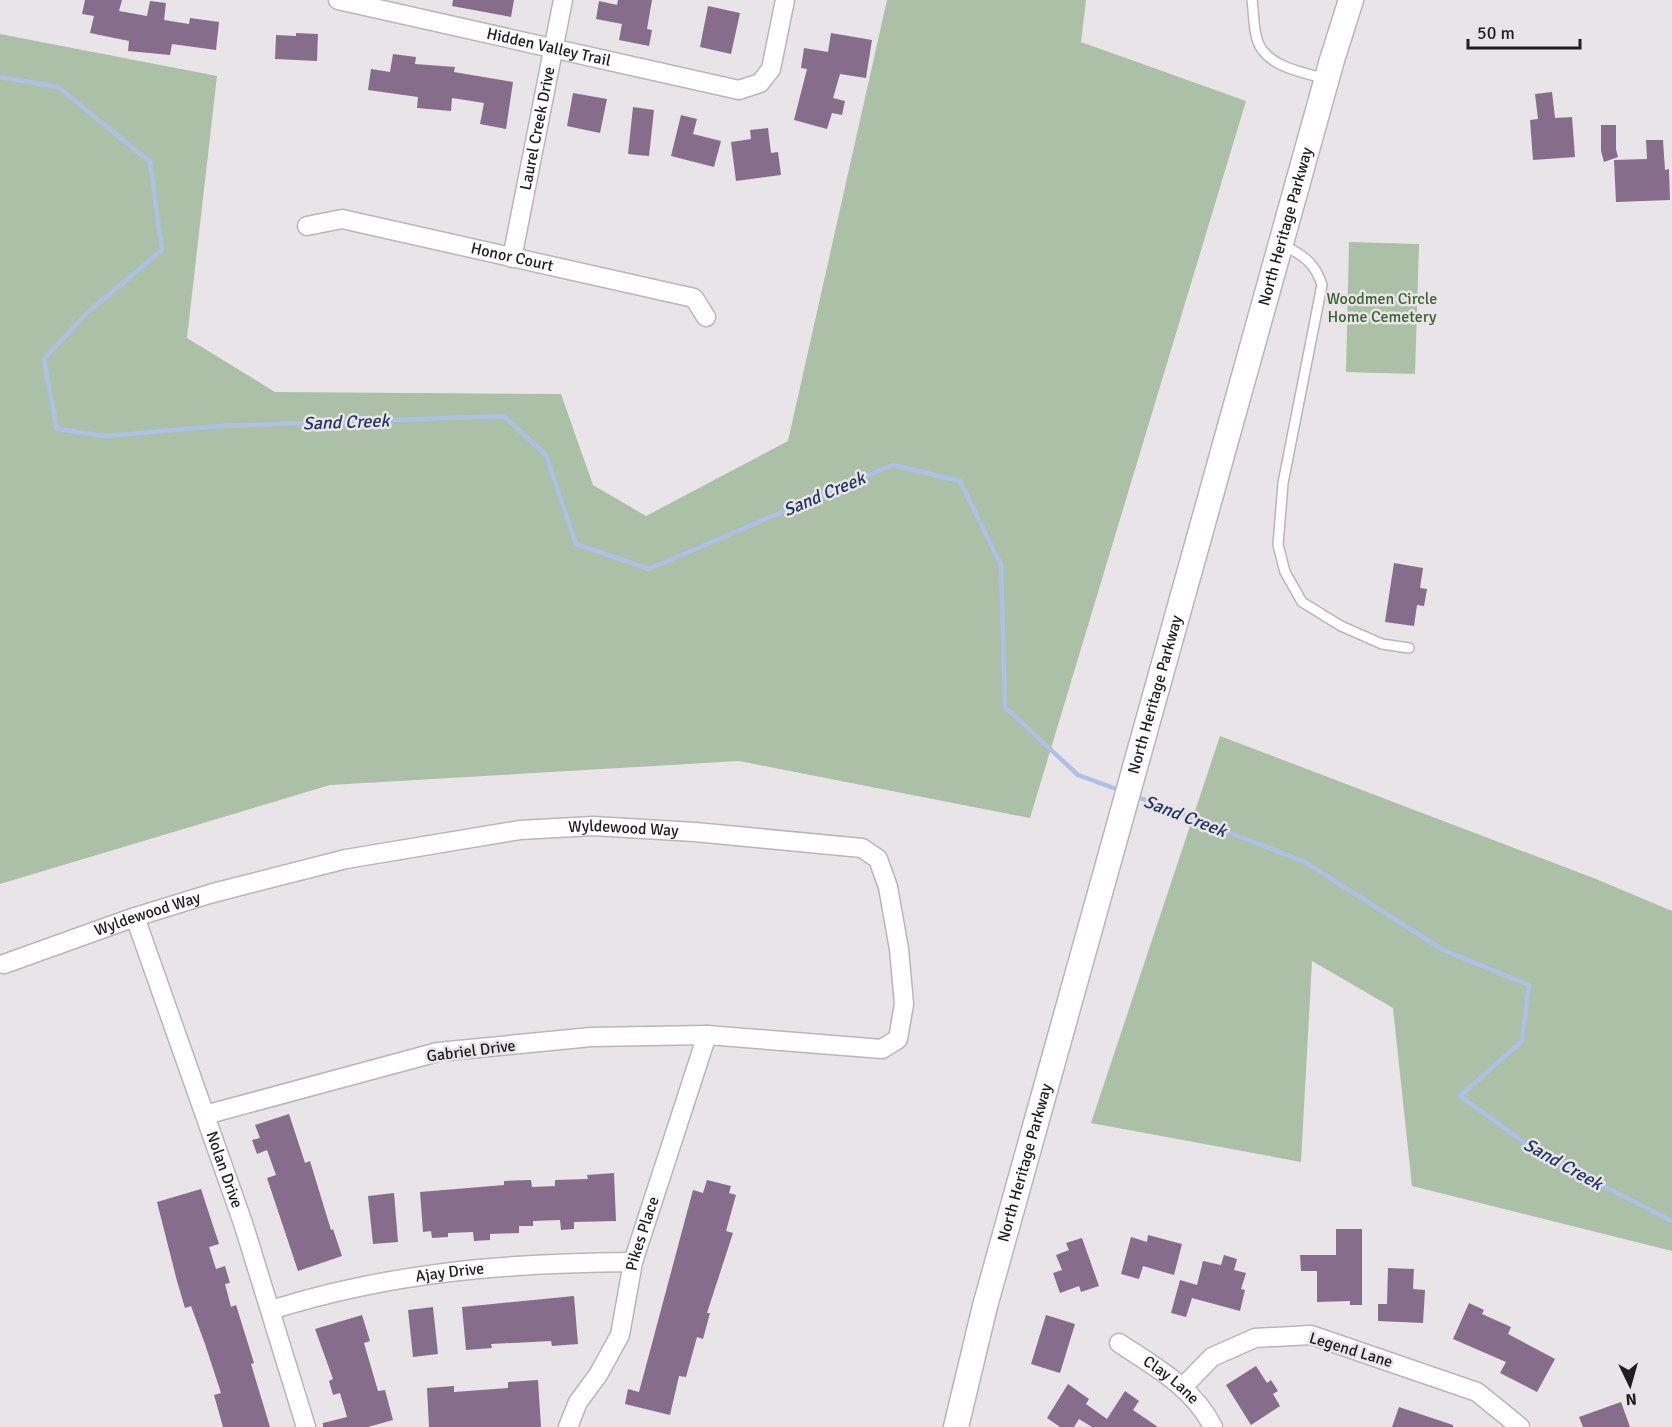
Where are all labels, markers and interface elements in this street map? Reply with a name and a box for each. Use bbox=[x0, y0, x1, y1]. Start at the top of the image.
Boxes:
scale bar bbox=[1468, 12, 1580, 50]
text: 50 m bbox=[1477, 22, 1515, 44]
street label: Hidden Valley Trail bbox=[485, 24, 613, 71]
street label: Laurel Creek Drive bbox=[516, 65, 560, 192]
street label: North Heritage Parkway bbox=[1254, 144, 1317, 308]
street label: Honor Court bbox=[469, 238, 556, 276]
park label: Woodmen Circle Home Cemetery bbox=[1327, 289, 1437, 327]
water label: Sand Creek bbox=[302, 409, 392, 435]
water label: Sand Creek bbox=[780, 466, 870, 521]
street label: North Heritage Parkway bbox=[1124, 613, 1187, 776]
water label: Sand Creek bbox=[1141, 790, 1231, 843]
street label: Wyldewood Way bbox=[568, 816, 680, 841]
street label: Wyldewood Way bbox=[92, 887, 203, 941]
street label: Gabriel Drive bbox=[425, 1036, 517, 1066]
street label: North Heritage Parkway bbox=[993, 1081, 1057, 1244]
street label: Nolan Drive bbox=[201, 1129, 247, 1211]
water label: Sand Creek bbox=[1520, 1133, 1608, 1196]
street label: Pikes Place bbox=[622, 1194, 664, 1272]
street label: Ajay Drive bbox=[414, 1259, 485, 1287]
street label: Legend Lane bbox=[1307, 1328, 1395, 1372]
street label: Clay Lane bbox=[1139, 1351, 1204, 1408]
north arrow bbox=[1600, 1355, 1660, 1415]
text: N bbox=[1625, 1388, 1638, 1409]

